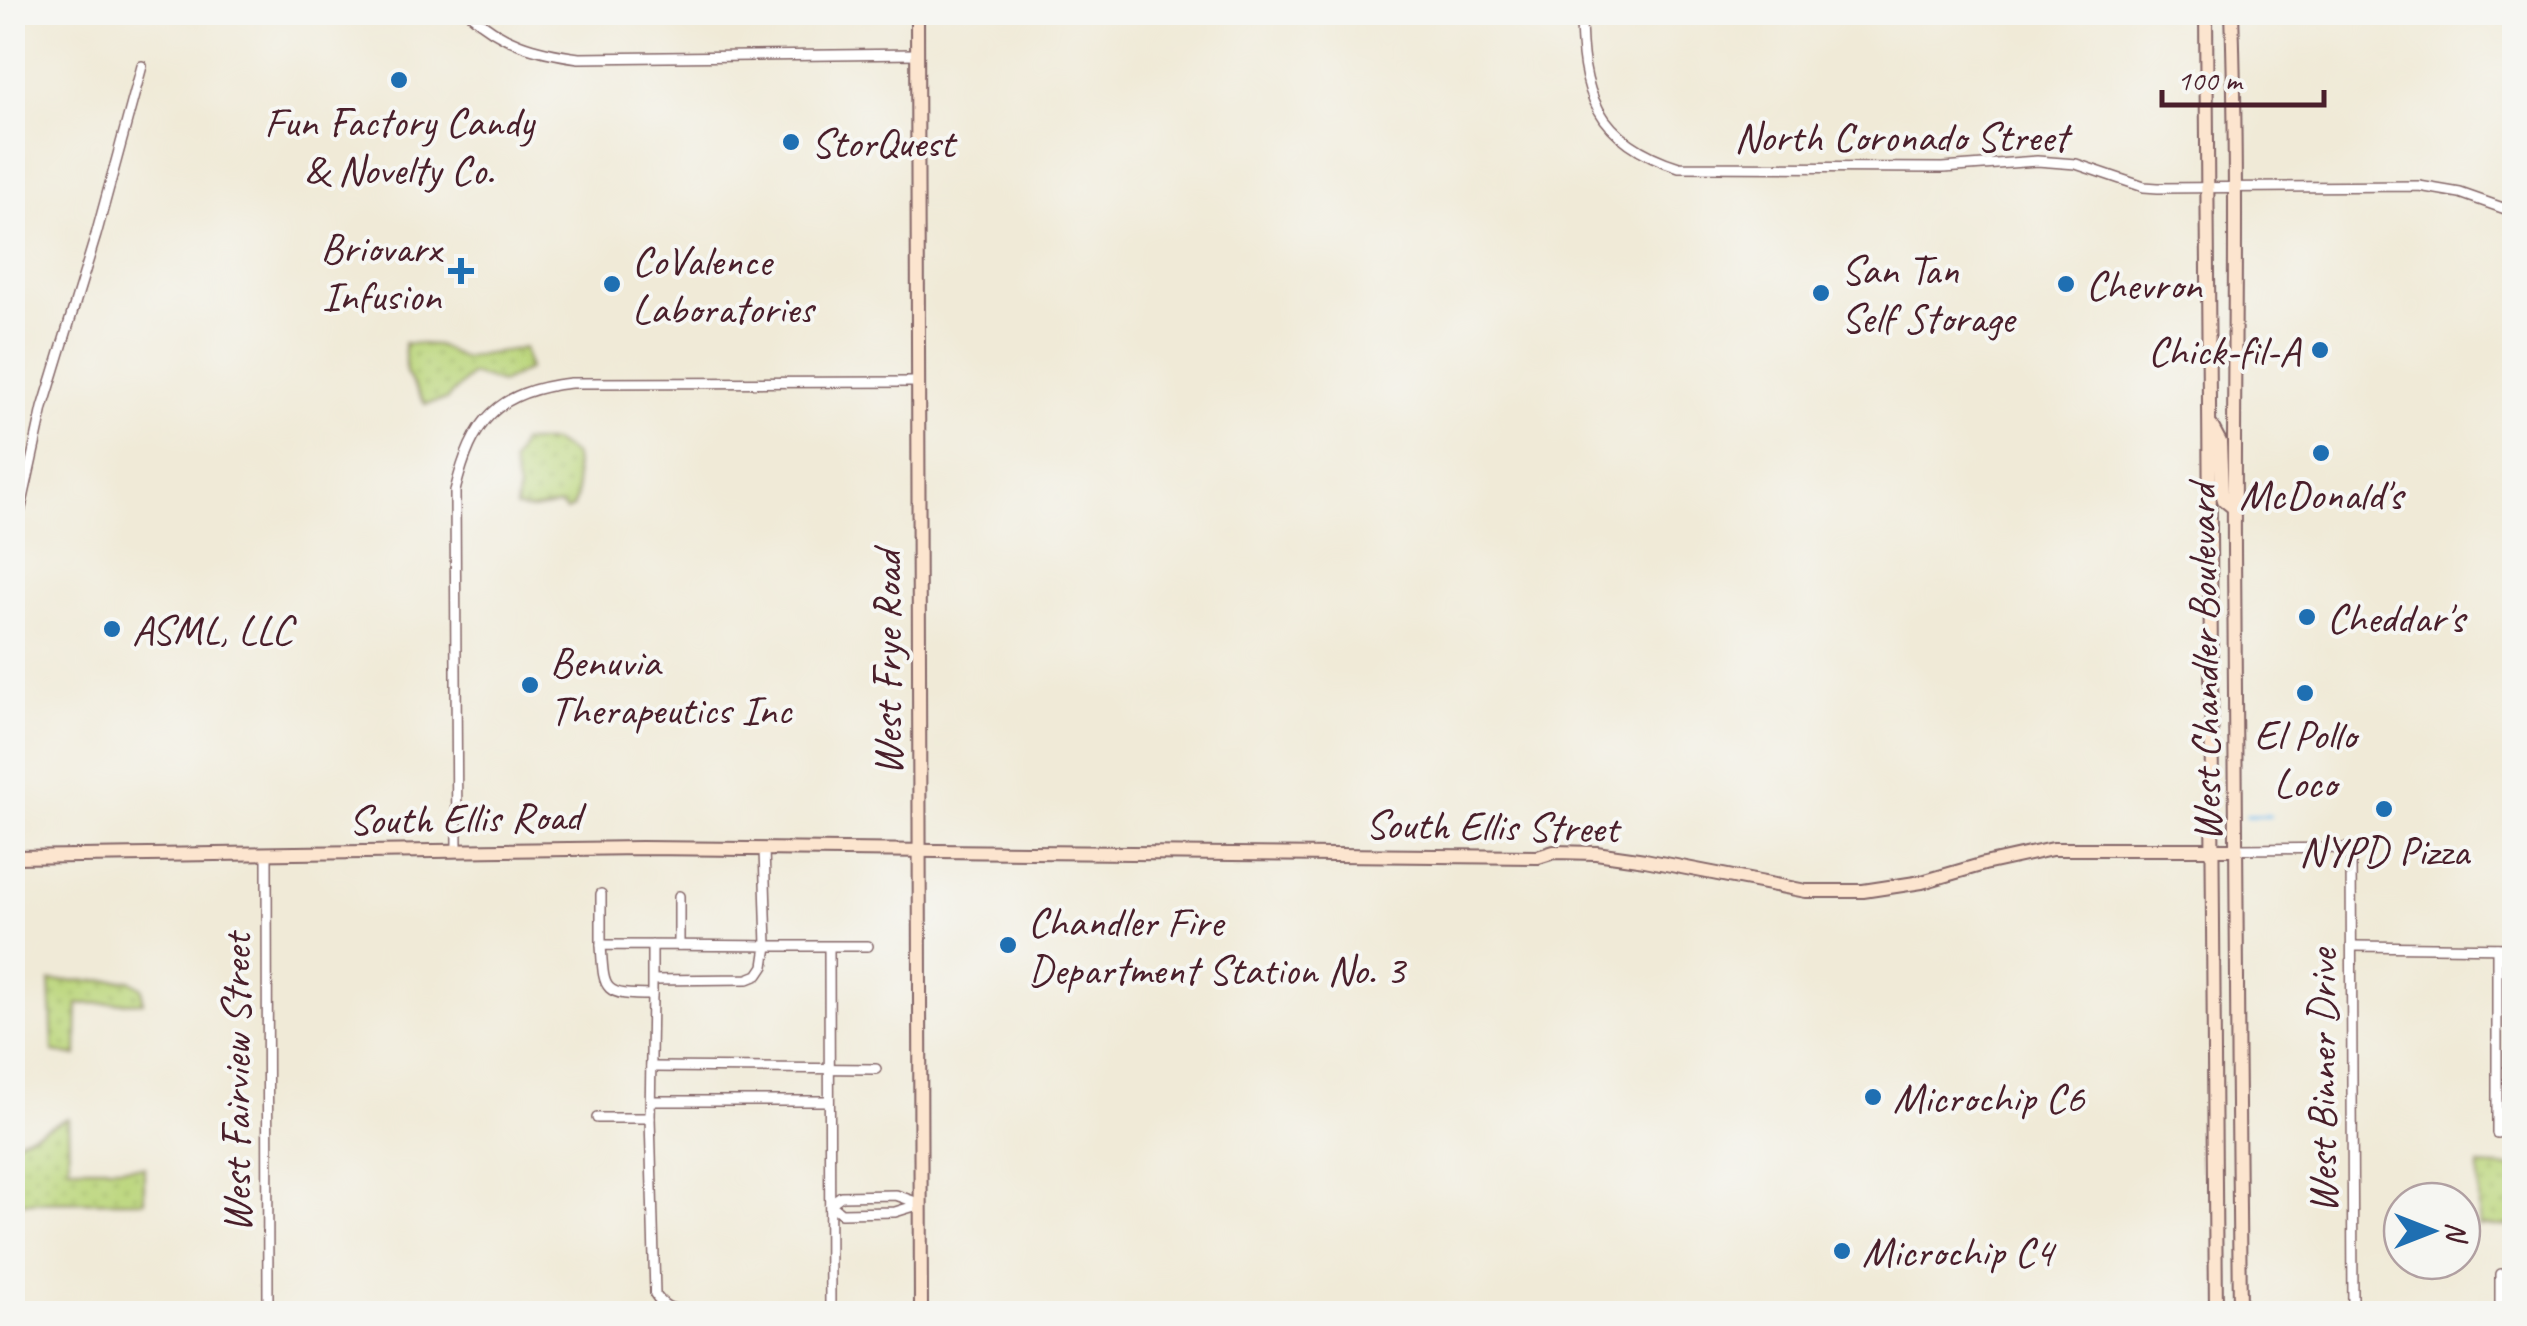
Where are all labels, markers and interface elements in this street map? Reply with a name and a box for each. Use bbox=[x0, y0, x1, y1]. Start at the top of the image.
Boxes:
scale bar bbox=[2162, 45, 2324, 107]
text: 100 m bbox=[2177, 61, 2244, 99]
marker: Fun Factory Candy & Novelty Co. bbox=[388, 69, 410, 91]
place label: Fun Factory Candy & Novelty Co. bbox=[264, 96, 536, 197]
street label: North Coronado Street bbox=[1734, 111, 2073, 164]
place label: StorQuest bbox=[811, 117, 958, 170]
marker: StorQuest bbox=[780, 131, 802, 153]
place label: Briovarx Infusion bbox=[321, 222, 445, 323]
place label: CoValence Laboratories bbox=[632, 235, 817, 336]
place label: San Tan Self Storage bbox=[1841, 244, 2018, 345]
place label: Chevron bbox=[2086, 259, 2203, 312]
marker: Briovarx Infusion bbox=[450, 260, 472, 282]
marker: CoValence Laboratories bbox=[601, 273, 623, 295]
marker: Chevron bbox=[2055, 273, 2077, 295]
marker: San Tan Self Storage bbox=[1810, 282, 1832, 304]
place label: Chick-fil-A bbox=[2148, 325, 2302, 378]
marker: Chick-fil-A bbox=[2309, 339, 2331, 361]
marker: McDonald's bbox=[2310, 442, 2332, 464]
place label: McDonald's bbox=[2240, 469, 2406, 522]
street label: West Chandler Boulevard bbox=[2175, 477, 2234, 842]
street label: West Frye Road bbox=[861, 544, 914, 775]
place label: Cheddar's bbox=[2327, 592, 2468, 645]
place label: ASML, LLC bbox=[132, 604, 297, 657]
marker: Cheddar's bbox=[2296, 606, 2318, 628]
marker: ASML, LLC bbox=[101, 618, 123, 640]
place label: Benuvia Therapeutics Inc bbox=[550, 636, 794, 737]
marker: Benuvia Therapeutics Inc bbox=[519, 674, 541, 696]
marker: El Pollo Loco bbox=[2294, 682, 2316, 704]
place label: El Pollo Loco bbox=[2254, 709, 2360, 810]
street label: South Ellis Road bbox=[348, 790, 587, 847]
street label: South Ellis Street bbox=[1365, 798, 1623, 855]
marker: NYPD Pizza bbox=[2373, 798, 2395, 820]
place label: NYPD Pizza bbox=[2299, 825, 2472, 878]
place label: Chandler Fire Department Station No. 3 bbox=[1028, 896, 1408, 997]
street label: West Fairview Street bbox=[210, 929, 263, 1233]
marker: Chandler Fire Department Station No. 3 bbox=[997, 934, 1019, 956]
street label: West Binner Drive bbox=[2296, 947, 2349, 1213]
place label: Microchip C6 bbox=[1893, 1072, 2085, 1125]
marker: Microchip C6 bbox=[1862, 1086, 1884, 1108]
north arrow bbox=[2382, 1181, 2482, 1281]
text: N bbox=[2439, 1222, 2474, 1244]
place label: Microchip C4 bbox=[1862, 1226, 2057, 1279]
marker: Microchip C4 bbox=[1831, 1240, 1853, 1262]

